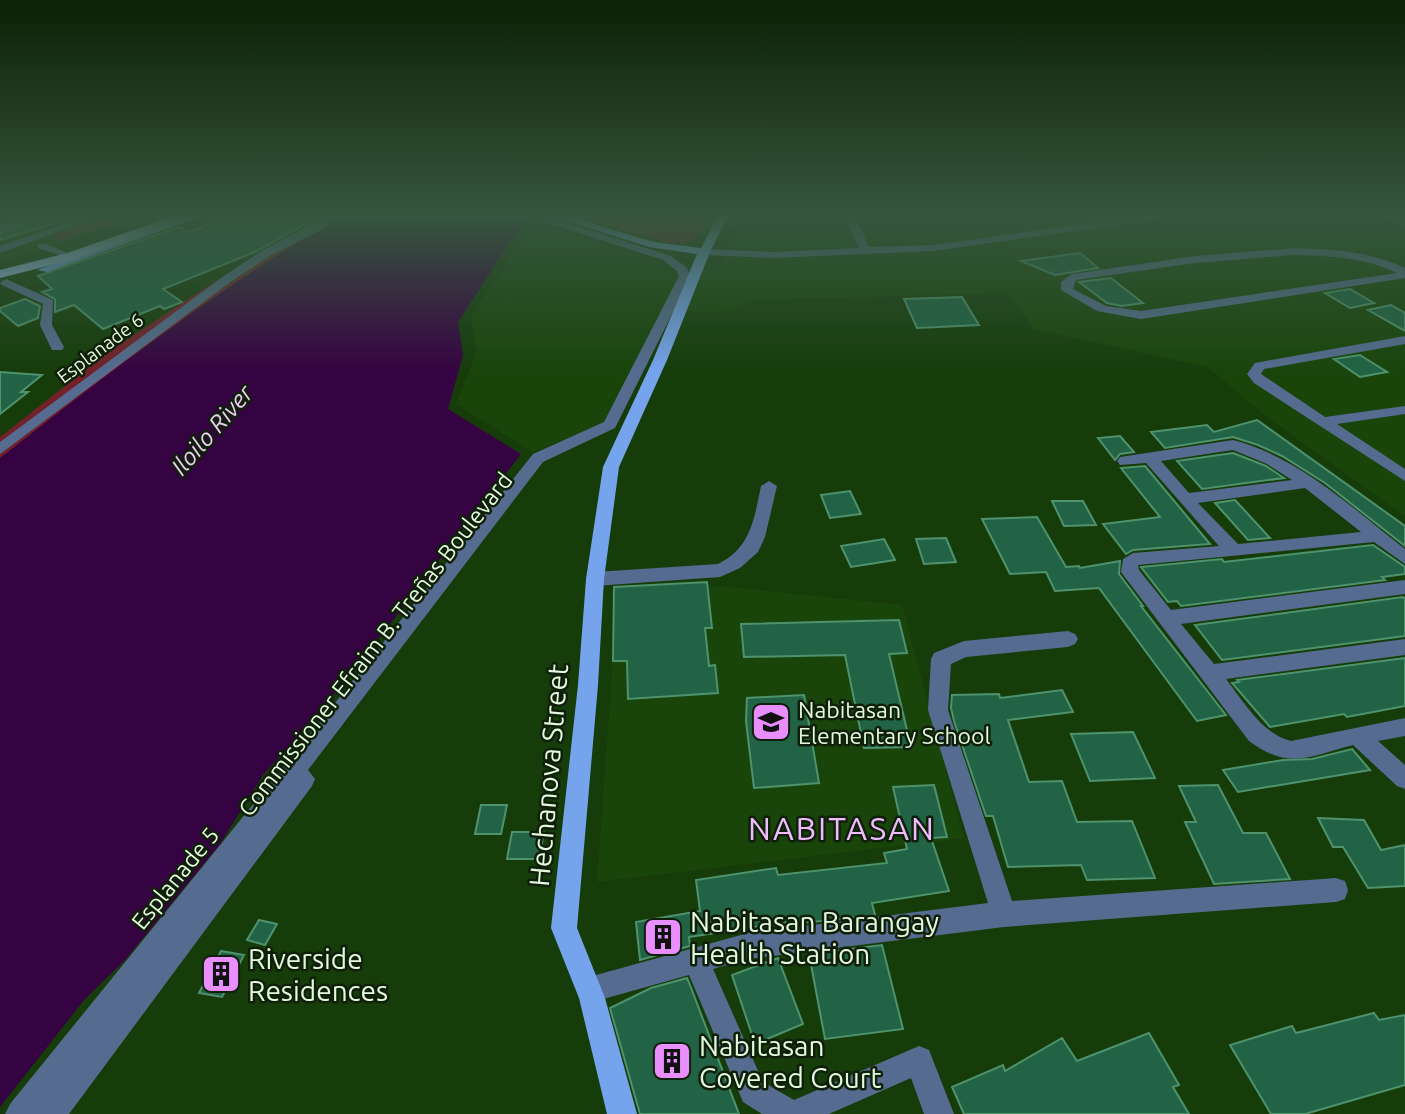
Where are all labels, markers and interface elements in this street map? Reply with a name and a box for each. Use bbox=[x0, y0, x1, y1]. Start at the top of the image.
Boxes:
street label: Esplanade 6 bbox=[53, 308, 147, 388]
water label: Iloilo River bbox=[166, 379, 259, 480]
street label: Commissioner Efraim B. Treñas Boulevard bbox=[233, 467, 517, 821]
street label: Hechanova Street bbox=[523, 662, 573, 888]
place label: Nabitasan Elementary School bbox=[798, 697, 991, 748]
school or university icon: Nabitasan Elementary School bbox=[750, 701, 792, 743]
district label: NABITASAN bbox=[748, 810, 936, 846]
street label: Esplanade 5 bbox=[126, 822, 224, 934]
place label: Nabitasan Barangay Health Station bbox=[690, 906, 939, 969]
building icon: Nabitasan Barangay Health Station bbox=[642, 916, 684, 958]
place label: Riverside Residences bbox=[248, 943, 388, 1006]
building icon: Riverside Residences bbox=[200, 953, 242, 995]
place label: Nabitasan Covered Court bbox=[699, 1030, 881, 1093]
building icon: Nabitasan Covered Court bbox=[651, 1040, 693, 1082]

